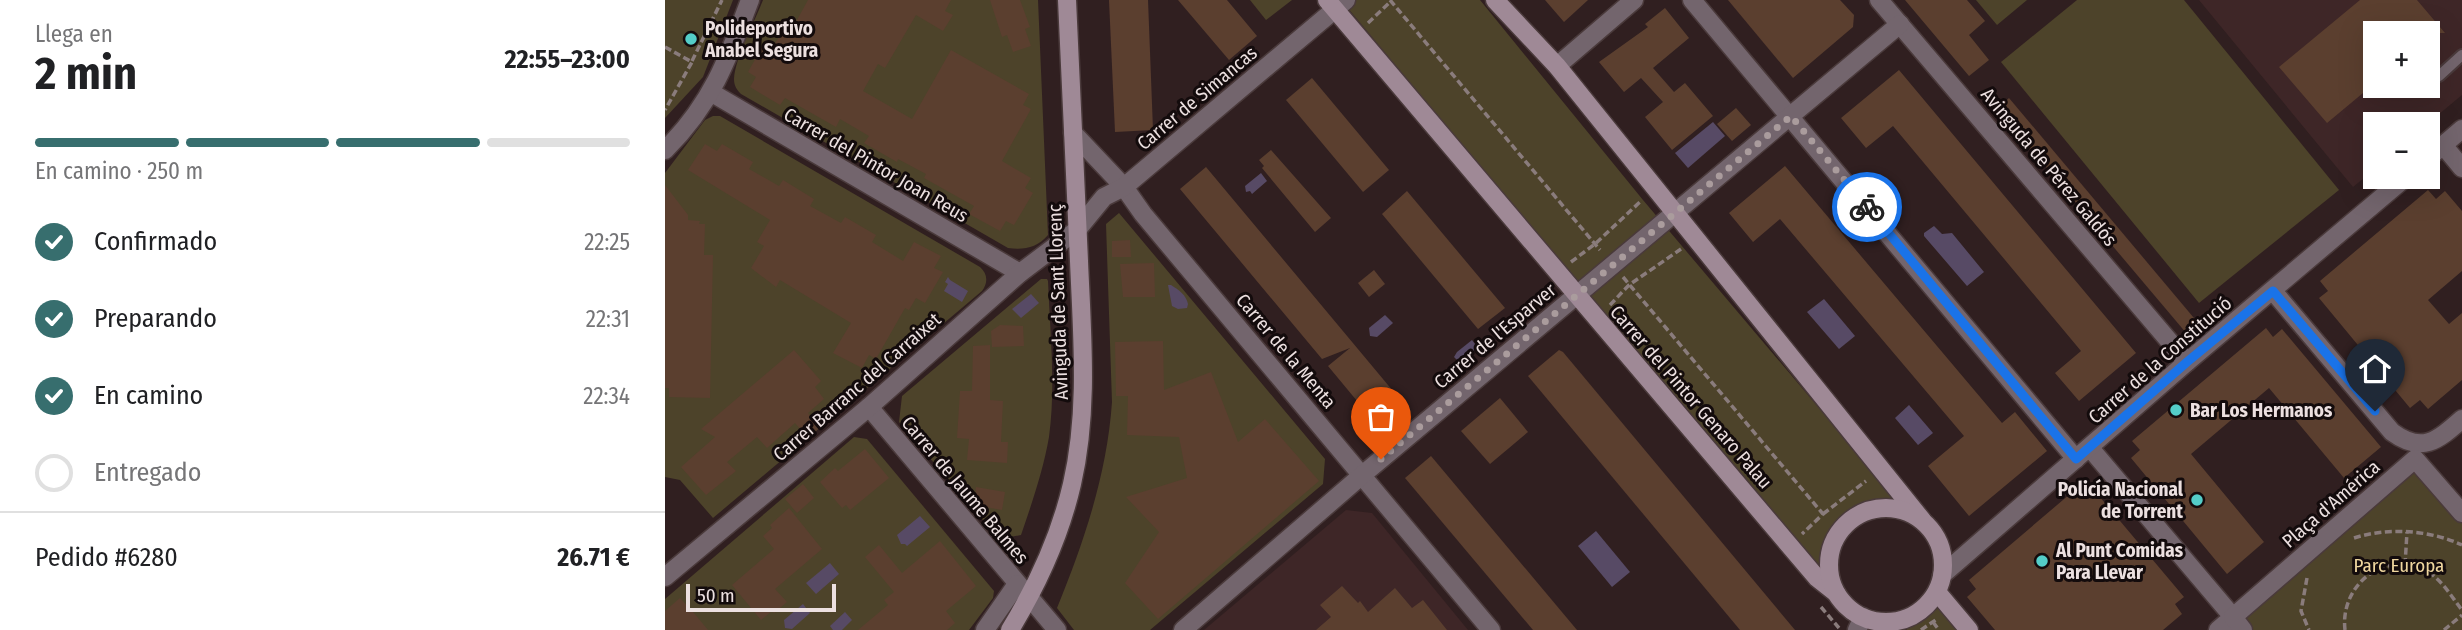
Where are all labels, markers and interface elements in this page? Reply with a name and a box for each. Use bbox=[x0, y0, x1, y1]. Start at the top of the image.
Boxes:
place label: Polideportivo Anabel Segura bbox=[704, 17, 818, 62]
text: Llega en bbox=[35, 20, 113, 48]
map controls bbox=[2363, 21, 2440, 189]
button: + bbox=[2363, 21, 2440, 98]
marker: Polideportivo Anabel Segura bbox=[683, 31, 699, 47]
street label: Carrer de Simancas bbox=[1132, 41, 1262, 155]
text: 22:55–23:00 bbox=[505, 44, 630, 75]
text: 2 min bbox=[35, 46, 137, 101]
street label: Avinguda de Pérez Galdós bbox=[1976, 83, 2122, 251]
street label: Carrer del Pintor Joan Reus bbox=[780, 103, 972, 227]
button: − bbox=[2363, 112, 2440, 189]
text: En camino · 250 m bbox=[35, 157, 203, 185]
courier bbox=[1832, 172, 1902, 242]
icon: bike bbox=[1848, 188, 1886, 226]
street label: Avinguda de Sant Llorenç bbox=[1043, 204, 1073, 400]
icon: check bbox=[35, 223, 73, 261]
text: Confirmado bbox=[94, 226, 217, 257]
text: 22:25 bbox=[584, 228, 630, 256]
street label: Carrer de l'Esparver bbox=[1429, 278, 1561, 394]
street label: Carrer de la Menta bbox=[1231, 289, 1341, 413]
street label: Carrer de la Constitució bbox=[2084, 292, 2236, 428]
icon: check bbox=[35, 300, 73, 338]
street label: Carrer del Pintor Genaro Palau bbox=[1605, 301, 1777, 493]
text: Preparando bbox=[94, 303, 217, 334]
text: 22:31 bbox=[586, 305, 630, 333]
street label: Carrer Barranc del Carraixet bbox=[768, 307, 946, 466]
pin bbox=[2345, 339, 2405, 411]
icon: home bbox=[2356, 350, 2394, 388]
icon: check bbox=[35, 377, 73, 415]
text: En camino bbox=[94, 380, 203, 411]
text: 22:34 bbox=[583, 382, 630, 410]
pin bbox=[1351, 387, 1411, 459]
icon: bag bbox=[1362, 398, 1400, 436]
place label: Bar Los Hermanos bbox=[2190, 399, 2333, 422]
marker: Bar Los Hermanos bbox=[2168, 402, 2184, 418]
street label: Carrer de Jaume Balmes bbox=[897, 412, 1033, 568]
street label: Plaça d'América bbox=[2277, 455, 2385, 553]
text: Entregado bbox=[94, 457, 201, 488]
place label: Policía Nacional de Torrent bbox=[2058, 478, 2184, 523]
marker: Policía Nacional de Torrent bbox=[2189, 492, 2205, 508]
place label: Al Punt Comidas Para Llevar bbox=[2055, 539, 2184, 584]
text: Pedido #6280 bbox=[35, 542, 178, 573]
text: 26.71 € bbox=[557, 542, 630, 573]
marker: Al Punt Comidas Para Llevar bbox=[2034, 553, 2050, 569]
park label: Parc Europa bbox=[2354, 554, 2444, 577]
scale bar bbox=[686, 581, 837, 613]
text: 50 m bbox=[697, 584, 735, 607]

